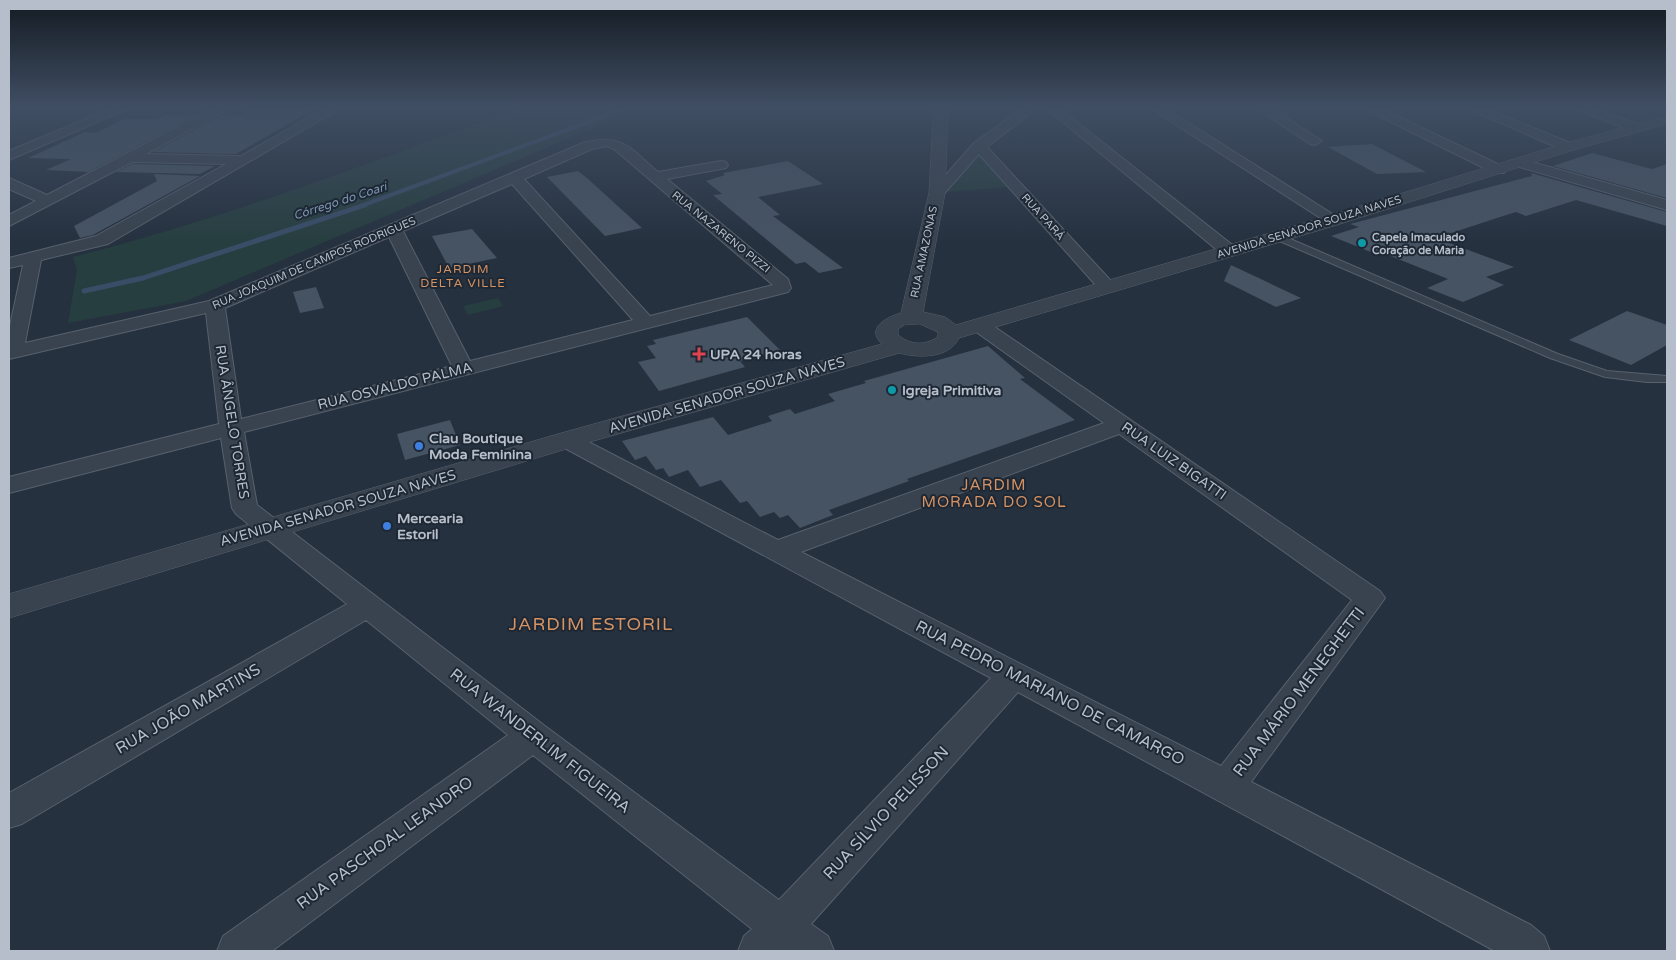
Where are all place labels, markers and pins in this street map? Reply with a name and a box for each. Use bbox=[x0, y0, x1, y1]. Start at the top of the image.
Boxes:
place label: Capela Imaculado Coração de Maria bbox=[1372, 231, 1466, 258]
marker: Capela Imaculado Coração de Maria bbox=[1356, 237, 1368, 249]
place label: UPA 24 horas bbox=[710, 346, 802, 363]
marker: UPA 24 horas bbox=[692, 347, 706, 361]
place label: Igreja Primitiva bbox=[902, 382, 1001, 399]
marker: Igreja Primitiva bbox=[886, 384, 898, 396]
place label: Clau Boutique Moda Feminina bbox=[429, 430, 532, 463]
marker: Clau Boutique Moda Feminina bbox=[413, 440, 425, 452]
place label: Mercearia Estoril bbox=[397, 510, 463, 543]
marker: Mercearia Estoril bbox=[381, 520, 393, 532]

